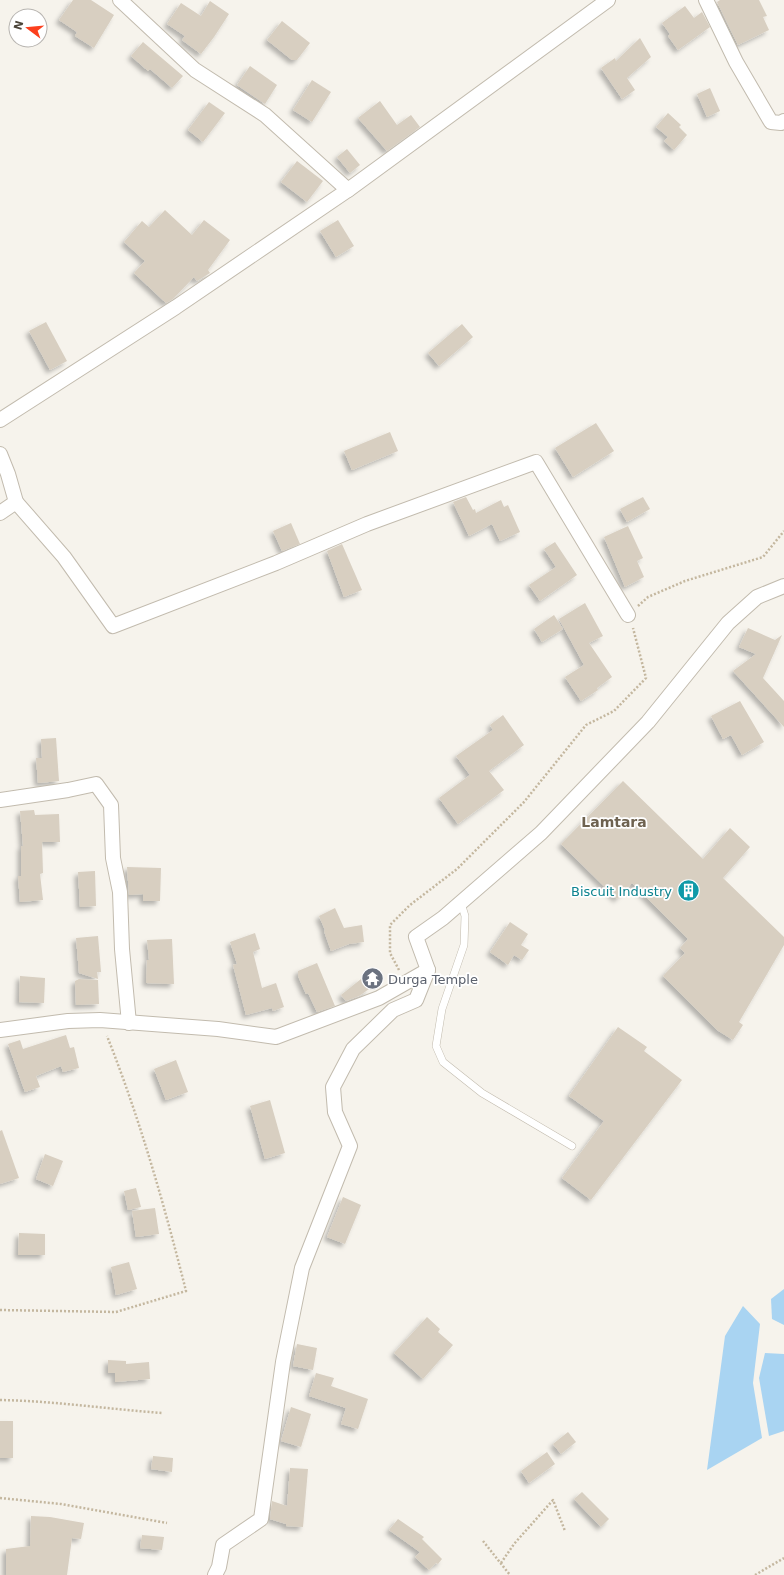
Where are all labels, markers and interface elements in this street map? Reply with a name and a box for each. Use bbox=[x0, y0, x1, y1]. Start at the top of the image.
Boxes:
north arrow bbox=[8, 8, 48, 48]
text: N bbox=[11, 19, 26, 32]
district label: Lamtara bbox=[581, 814, 647, 830]
building icon: Biscuit Industry bbox=[675, 878, 701, 904]
place label: Biscuit Industry bbox=[571, 884, 672, 899]
temple icon: Durga Temple bbox=[359, 966, 385, 992]
place label: Durga Temple bbox=[388, 972, 478, 987]

